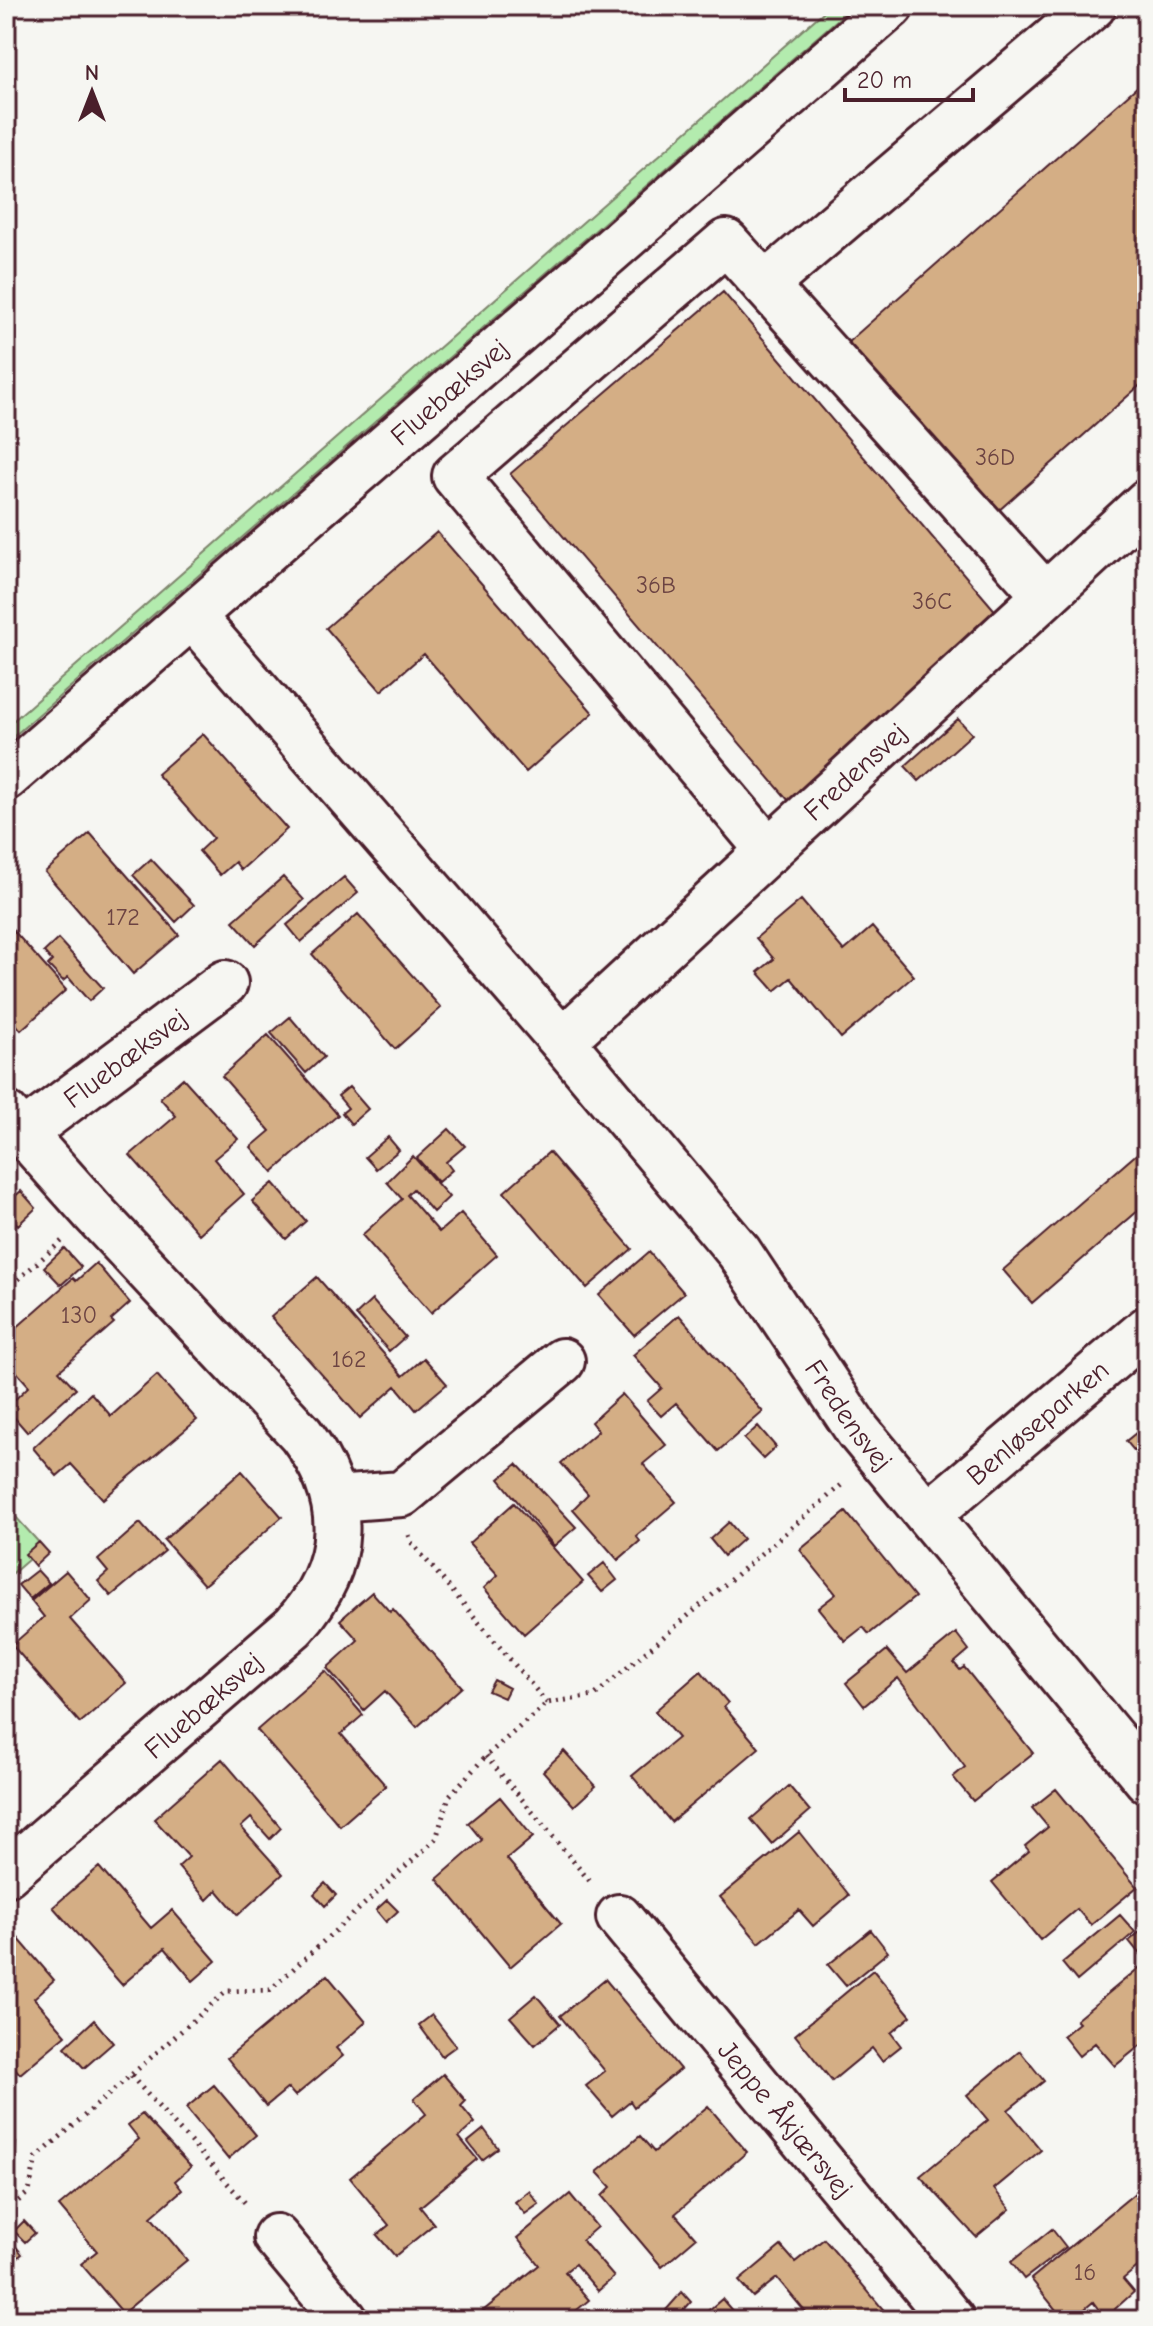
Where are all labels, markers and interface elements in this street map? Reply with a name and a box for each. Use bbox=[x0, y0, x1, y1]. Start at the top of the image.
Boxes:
north arrow bbox=[52, 52, 132, 132]
scale bar bbox=[845, 52, 973, 102]
text: N bbox=[85, 60, 99, 86]
text: 20 m bbox=[857, 66, 912, 94]
street label: Fluebæksvej bbox=[384, 332, 515, 452]
house number: 36D bbox=[975, 443, 1015, 471]
house number: 36B bbox=[636, 571, 676, 599]
house number: 36C bbox=[912, 587, 952, 615]
street label: Fredensvej bbox=[797, 717, 914, 827]
house number: 172 bbox=[106, 903, 140, 931]
street label: Fluebæksvej bbox=[58, 1002, 194, 1115]
house number: 130 bbox=[61, 1301, 97, 1329]
house number: 162 bbox=[331, 1345, 367, 1373]
street label: Fredensvej bbox=[798, 1354, 899, 1477]
street label: Benløseparken bbox=[960, 1354, 1115, 1492]
street label: Fluebæksvej bbox=[138, 1646, 269, 1766]
street label: Jeppe Åkjærsvej bbox=[711, 2035, 859, 2205]
house number: 16 bbox=[1074, 2258, 1096, 2286]

